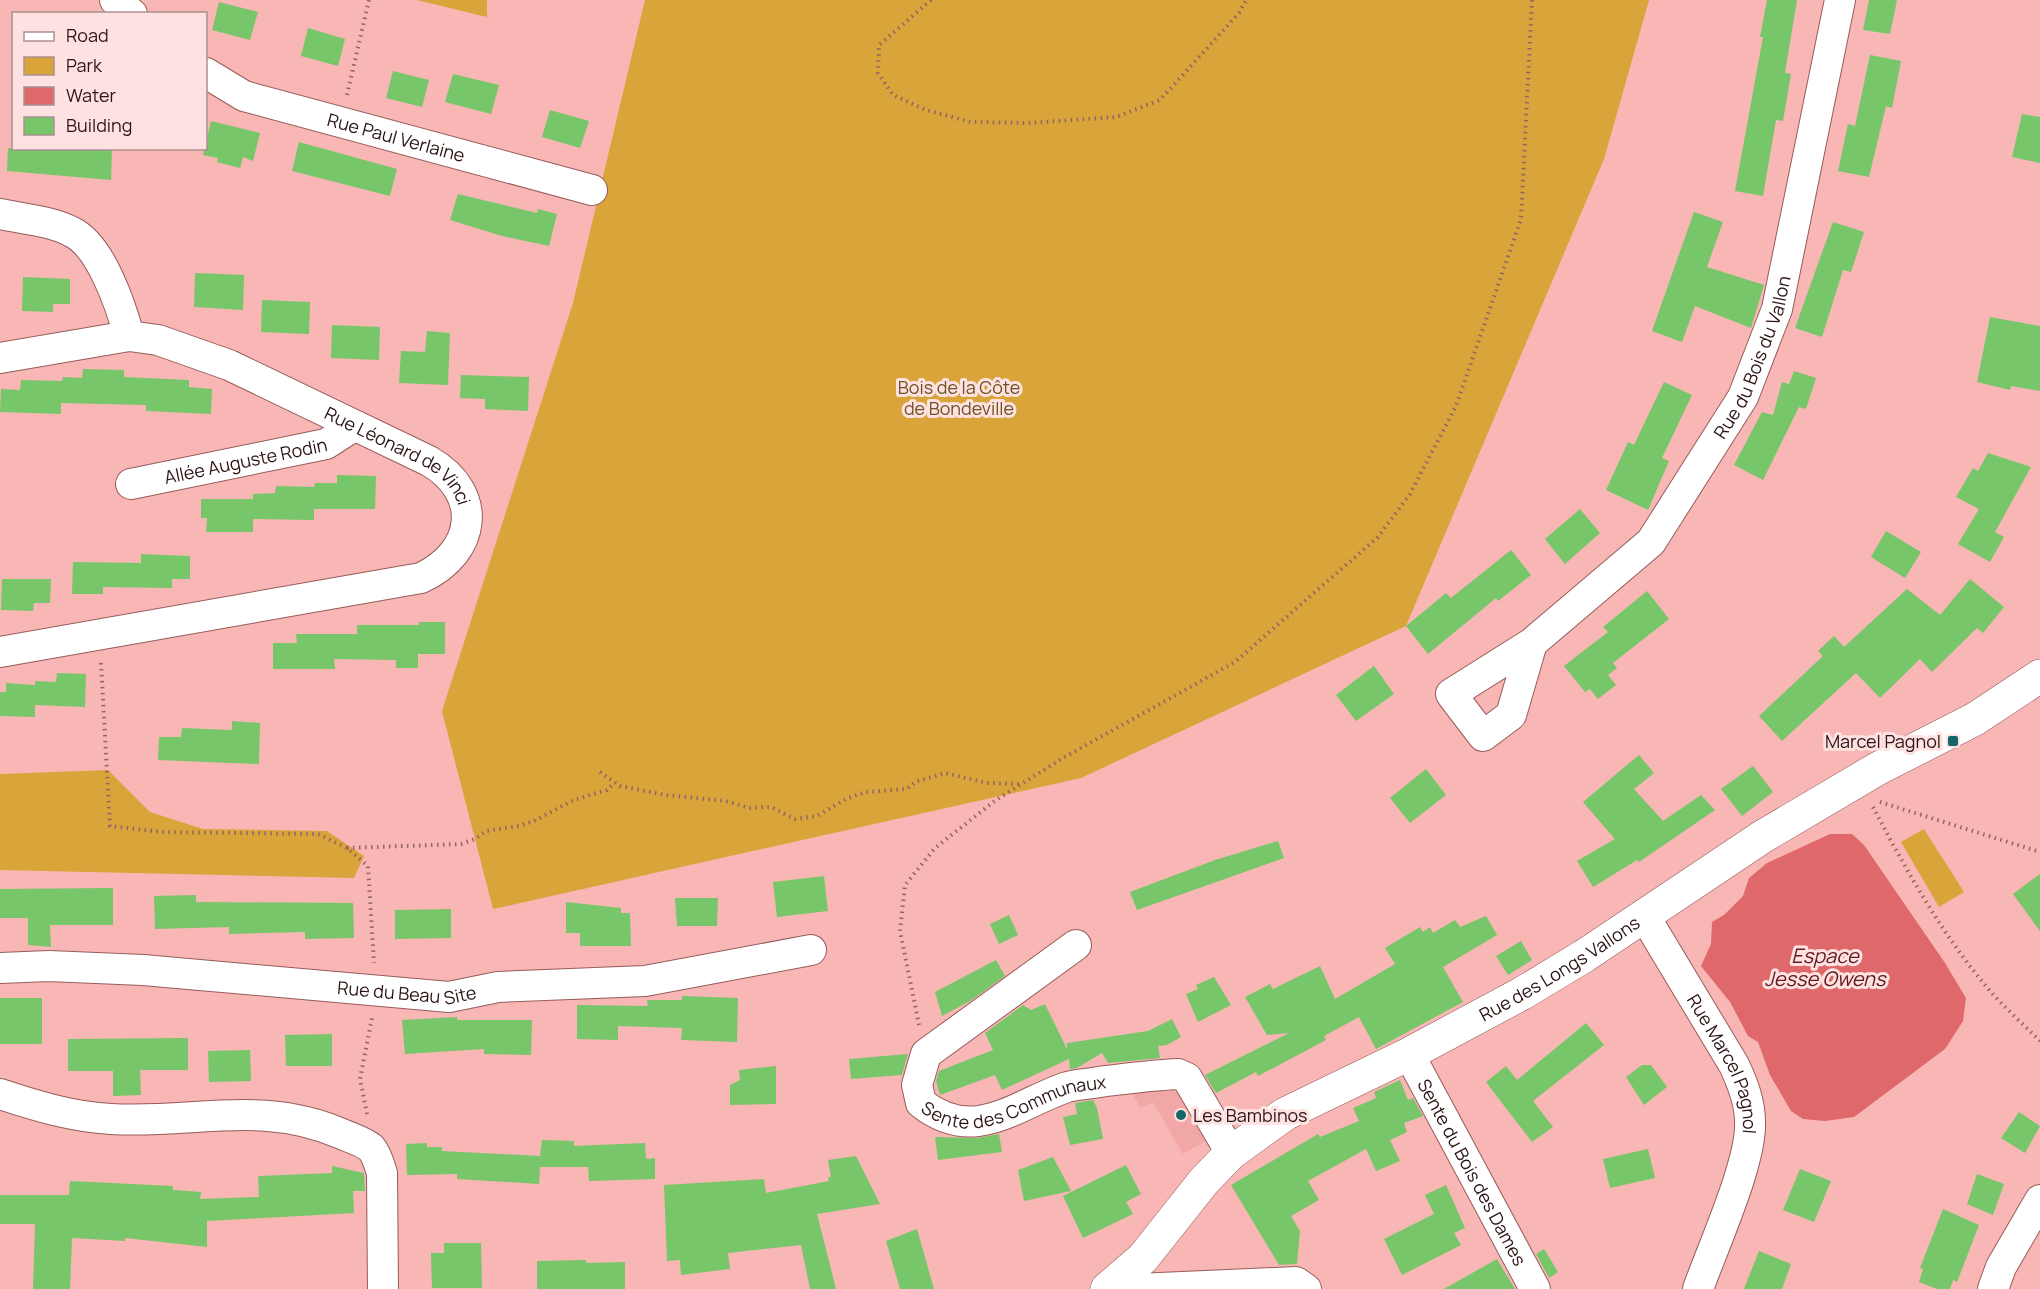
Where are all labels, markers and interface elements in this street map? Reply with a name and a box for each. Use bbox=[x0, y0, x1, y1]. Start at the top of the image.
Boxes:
legend bbox=[12, 12, 207, 150]
text: Road bbox=[66, 23, 109, 47]
text: Park bbox=[66, 53, 103, 77]
text: Water bbox=[66, 83, 116, 107]
street label: Rue Paul Verlaine bbox=[325, 107, 468, 167]
text: Building bbox=[66, 113, 132, 137]
street label: Rue du Bois du Vallon bbox=[1708, 273, 1796, 443]
park label: Bois de la Côte de Bondeville bbox=[898, 375, 1020, 420]
street label: Rue Léonard de Vinci bbox=[321, 401, 477, 508]
street label: Allée Auguste Rodin bbox=[162, 432, 329, 489]
place label: Marcel Pagnol bbox=[1825, 729, 1941, 753]
marker: Marcel Pagnol bbox=[1946, 734, 1960, 748]
street label: Rue des Longs Vallons bbox=[1475, 910, 1644, 1026]
water label: Espace Jesse Owens bbox=[1765, 942, 1887, 992]
street label: Rue du Beau Site bbox=[336, 975, 478, 1010]
street label: Rue Marcel Pagnol bbox=[1682, 990, 1762, 1135]
street label: Sente des Communaux bbox=[917, 1069, 1108, 1134]
street label: Sente du Bois des Dames bbox=[1412, 1075, 1532, 1270]
place label: Les Bambinos bbox=[1193, 1103, 1308, 1127]
marker: Les Bambinos bbox=[1174, 1108, 1188, 1122]

